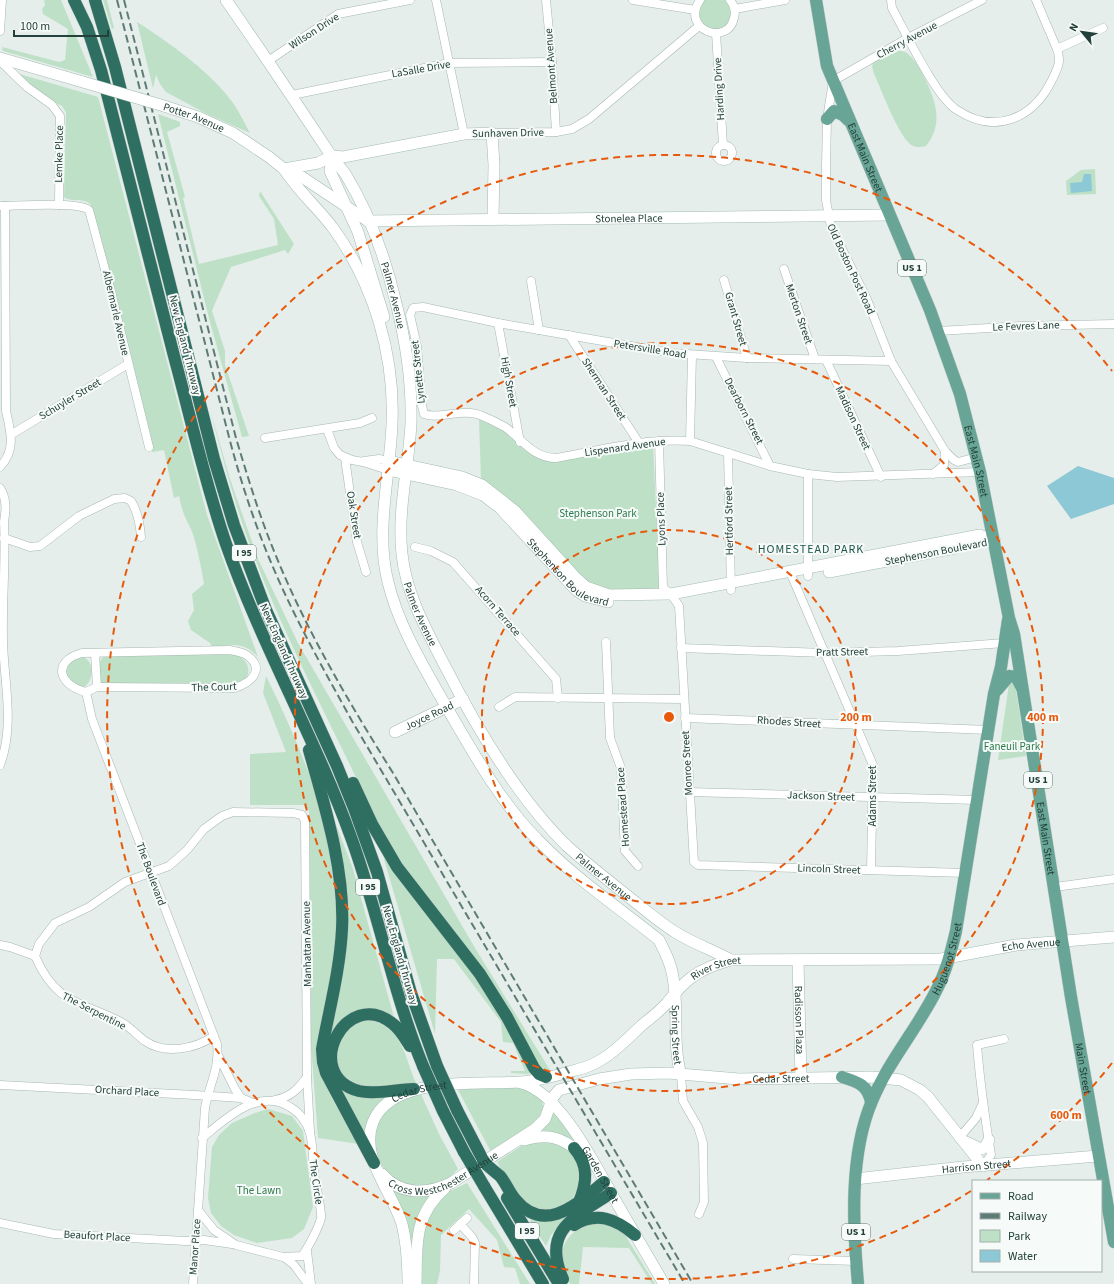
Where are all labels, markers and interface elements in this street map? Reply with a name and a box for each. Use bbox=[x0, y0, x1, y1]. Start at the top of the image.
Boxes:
street label: Wilson Drive bbox=[286, 9, 342, 53]
scale bar bbox=[14, 12, 108, 38]
north arrow bbox=[1062, 12, 1102, 52]
street label: Cherry Avenue bbox=[874, 17, 941, 62]
text: 100 m bbox=[20, 18, 50, 35]
text: N bbox=[1065, 21, 1082, 34]
street label: Belmont Avenue bbox=[541, 27, 561, 104]
street label: LaSalle Drive bbox=[390, 56, 452, 82]
street label: Harding Drive bbox=[710, 57, 728, 121]
street label: Potter Avenue bbox=[162, 99, 227, 136]
street label: East Main Street bbox=[844, 120, 887, 194]
street label: Lemke Place bbox=[51, 125, 67, 183]
street label: Sunhaven Drive bbox=[472, 125, 545, 141]
street label: Stonelea Place bbox=[595, 210, 663, 226]
street label: Old Boston Post Road bbox=[823, 221, 879, 317]
street label: Palmer Avenue bbox=[378, 260, 409, 331]
road number: US 1 bbox=[898, 260, 926, 276]
street label: Albermarle Avenue bbox=[99, 269, 133, 358]
street label: Merton Street bbox=[782, 282, 816, 346]
street label: Grant Street bbox=[721, 290, 751, 348]
street label: New England Thruway bbox=[165, 293, 205, 397]
street label: Le Fevres Lane bbox=[992, 317, 1060, 335]
street label: Petersville Road bbox=[613, 336, 687, 362]
street label: Lynette Street bbox=[407, 339, 429, 404]
street label: Sherman Street bbox=[578, 355, 630, 423]
street label: High Street bbox=[497, 356, 521, 409]
street label: Schuyler Street bbox=[36, 374, 104, 423]
street label: Dearborn Street bbox=[721, 375, 767, 447]
street label: Madison Street bbox=[832, 384, 874, 453]
street label: East Main Street bbox=[961, 423, 992, 499]
street label: Lispenard Avenue bbox=[584, 434, 667, 460]
street label: Hertford Street bbox=[721, 486, 737, 555]
street label: Oak Street bbox=[343, 490, 365, 540]
street label: Lyons Place bbox=[653, 491, 669, 546]
park label: Stephenson Park bbox=[559, 506, 637, 521]
street label: Stephenson Boulevard bbox=[524, 534, 611, 609]
street label: Stephenson Boulevard bbox=[884, 535, 988, 569]
district label: HOMESTEAD PARK bbox=[758, 541, 864, 558]
road number: I 95 bbox=[232, 545, 256, 561]
street label: Palmer Avenue bbox=[400, 580, 441, 649]
street label: Acorn Terrace bbox=[472, 582, 525, 640]
street label: New England Thruway bbox=[256, 601, 312, 701]
street label: Pratt Street bbox=[816, 644, 868, 660]
street label: The Court bbox=[191, 679, 237, 695]
street label: Joyce Road bbox=[402, 697, 456, 734]
text: 200 m bbox=[840, 709, 872, 726]
text: 400 m bbox=[1027, 709, 1059, 726]
centre of rings bbox=[662, 710, 676, 724]
street label: Rhodes Street bbox=[756, 712, 822, 732]
street label: Monroe Street bbox=[678, 730, 696, 796]
park label: Faneuil Park bbox=[984, 739, 1041, 754]
street label: Adams Street bbox=[865, 765, 880, 827]
street label: Homestead Place bbox=[613, 766, 633, 847]
road number: US 1 bbox=[1024, 772, 1052, 788]
street label: Jackson Street bbox=[787, 787, 855, 805]
street label: East Main Street bbox=[1033, 801, 1059, 876]
street label: The Boulevard bbox=[133, 840, 169, 908]
street label: Palmer Avenue bbox=[572, 849, 636, 904]
street label: Lincoln Street bbox=[797, 860, 861, 878]
road number: I 95 bbox=[356, 879, 380, 895]
street label: Manhattan Avenue bbox=[299, 901, 315, 987]
street label: New England Thruway bbox=[379, 903, 421, 1007]
street label: Huguenot Street bbox=[928, 921, 965, 998]
street label: Echo Avenue bbox=[1000, 934, 1061, 955]
street label: River Street bbox=[687, 952, 741, 983]
street label: Radisson Plaza bbox=[791, 986, 808, 1054]
street label: The Serpentine bbox=[59, 988, 129, 1034]
street label: Spring Street bbox=[668, 1004, 686, 1066]
street label: Main Street bbox=[1072, 1041, 1095, 1096]
street label: Cedar Street bbox=[752, 1070, 810, 1086]
street label: Cedar Street bbox=[388, 1077, 448, 1106]
street label: Orchard Place bbox=[94, 1082, 160, 1100]
text: 600 m bbox=[1050, 1107, 1082, 1124]
street label: Garden Street bbox=[578, 1143, 623, 1206]
street label: Cross Westchester Avenue bbox=[385, 1147, 501, 1199]
street label: Harrison Street bbox=[941, 1156, 1012, 1177]
street label: The Circle bbox=[305, 1158, 327, 1206]
legend bbox=[972, 1180, 1102, 1272]
park label: The Lawn bbox=[237, 1183, 281, 1198]
text: Road bbox=[1008, 1188, 1034, 1205]
text: Railway bbox=[1008, 1208, 1047, 1225]
street label: Manor Place bbox=[186, 1218, 204, 1276]
road number: I 95 bbox=[515, 1223, 539, 1239]
road number: US 1 bbox=[842, 1224, 870, 1240]
street label: Beaufort Place bbox=[63, 1227, 131, 1245]
text: Park bbox=[1008, 1228, 1030, 1245]
text: Water bbox=[1008, 1248, 1038, 1265]

